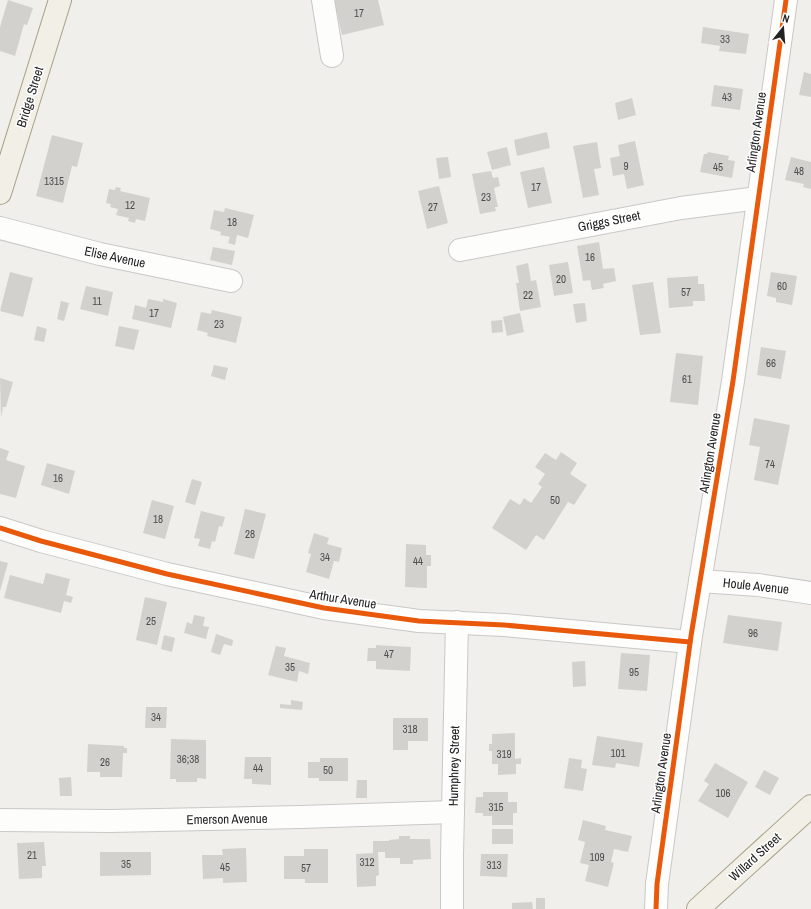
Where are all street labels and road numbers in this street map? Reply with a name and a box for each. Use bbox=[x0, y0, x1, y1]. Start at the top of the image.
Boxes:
street label: Bridge Street bbox=[13, 64, 47, 130]
street label: Arlington Avenue bbox=[742, 91, 770, 174]
street label: Griggs Street bbox=[576, 207, 642, 235]
street label: Elise Avenue bbox=[83, 242, 147, 272]
street label: Arlington Avenue bbox=[695, 412, 725, 495]
street label: Houle Avenue bbox=[722, 574, 790, 598]
street label: Arthur Avenue bbox=[307, 585, 378, 613]
street label: Humphrey Street bbox=[445, 726, 463, 806]
street label: Arlington Avenue bbox=[647, 732, 675, 815]
street label: Emerson Avenue bbox=[186, 810, 268, 828]
street label: Willard Street bbox=[725, 829, 785, 885]

